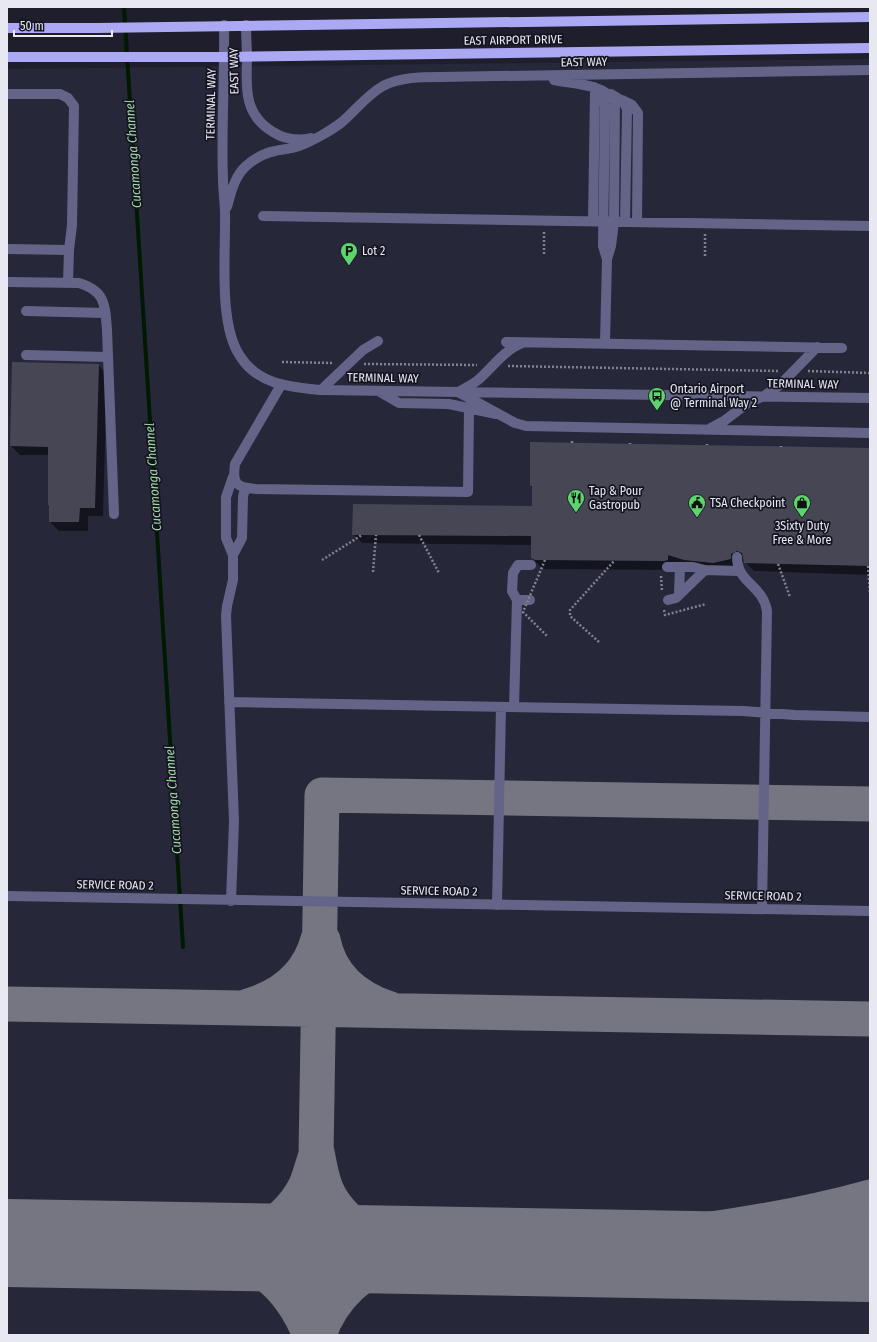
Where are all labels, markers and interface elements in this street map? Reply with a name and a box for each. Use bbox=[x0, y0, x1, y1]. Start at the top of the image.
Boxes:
scale bar bbox=[14, 12, 112, 38]
text: 50 m bbox=[20, 19, 44, 33]
street label: EAST AIRPORT DRIVE bbox=[463, 32, 563, 48]
street label: EAST WAY bbox=[227, 48, 241, 94]
street label: EAST WAY bbox=[561, 55, 607, 69]
street label: TERMINAL WAY bbox=[203, 68, 219, 140]
water label: Cucamonga Channel bbox=[122, 99, 144, 209]
parking icon: Lot 2 bbox=[339, 241, 359, 266]
place label: Lot 2 bbox=[362, 244, 385, 258]
street label: TERMINAL WAY bbox=[347, 370, 419, 386]
street label: TERMINAL WAY bbox=[767, 376, 839, 392]
place label: Ontario Airport @ Terminal Way 2 bbox=[670, 382, 757, 410]
bus stop icon: Ontario Airport @ Terminal Way 2 bbox=[647, 386, 667, 411]
water label: Cucamonga Channel bbox=[142, 422, 164, 532]
place label: Tap & Pour Gastropub bbox=[589, 484, 643, 512]
restaurant icon: Tap & Pour Gastropub bbox=[566, 488, 586, 513]
public building icon: TSA Checkpoint bbox=[687, 493, 707, 518]
shop icon: 3Sixty Duty Free & More bbox=[792, 493, 812, 518]
place label: TSA Checkpoint bbox=[710, 496, 785, 510]
place label: 3Sixty Duty Free & More bbox=[773, 519, 831, 547]
water label: Cucamonga Channel bbox=[162, 745, 184, 855]
street label: SERVICE ROAD 2 bbox=[76, 877, 154, 893]
street label: SERVICE ROAD 2 bbox=[400, 883, 478, 899]
street label: SERVICE ROAD 2 bbox=[724, 888, 802, 904]

